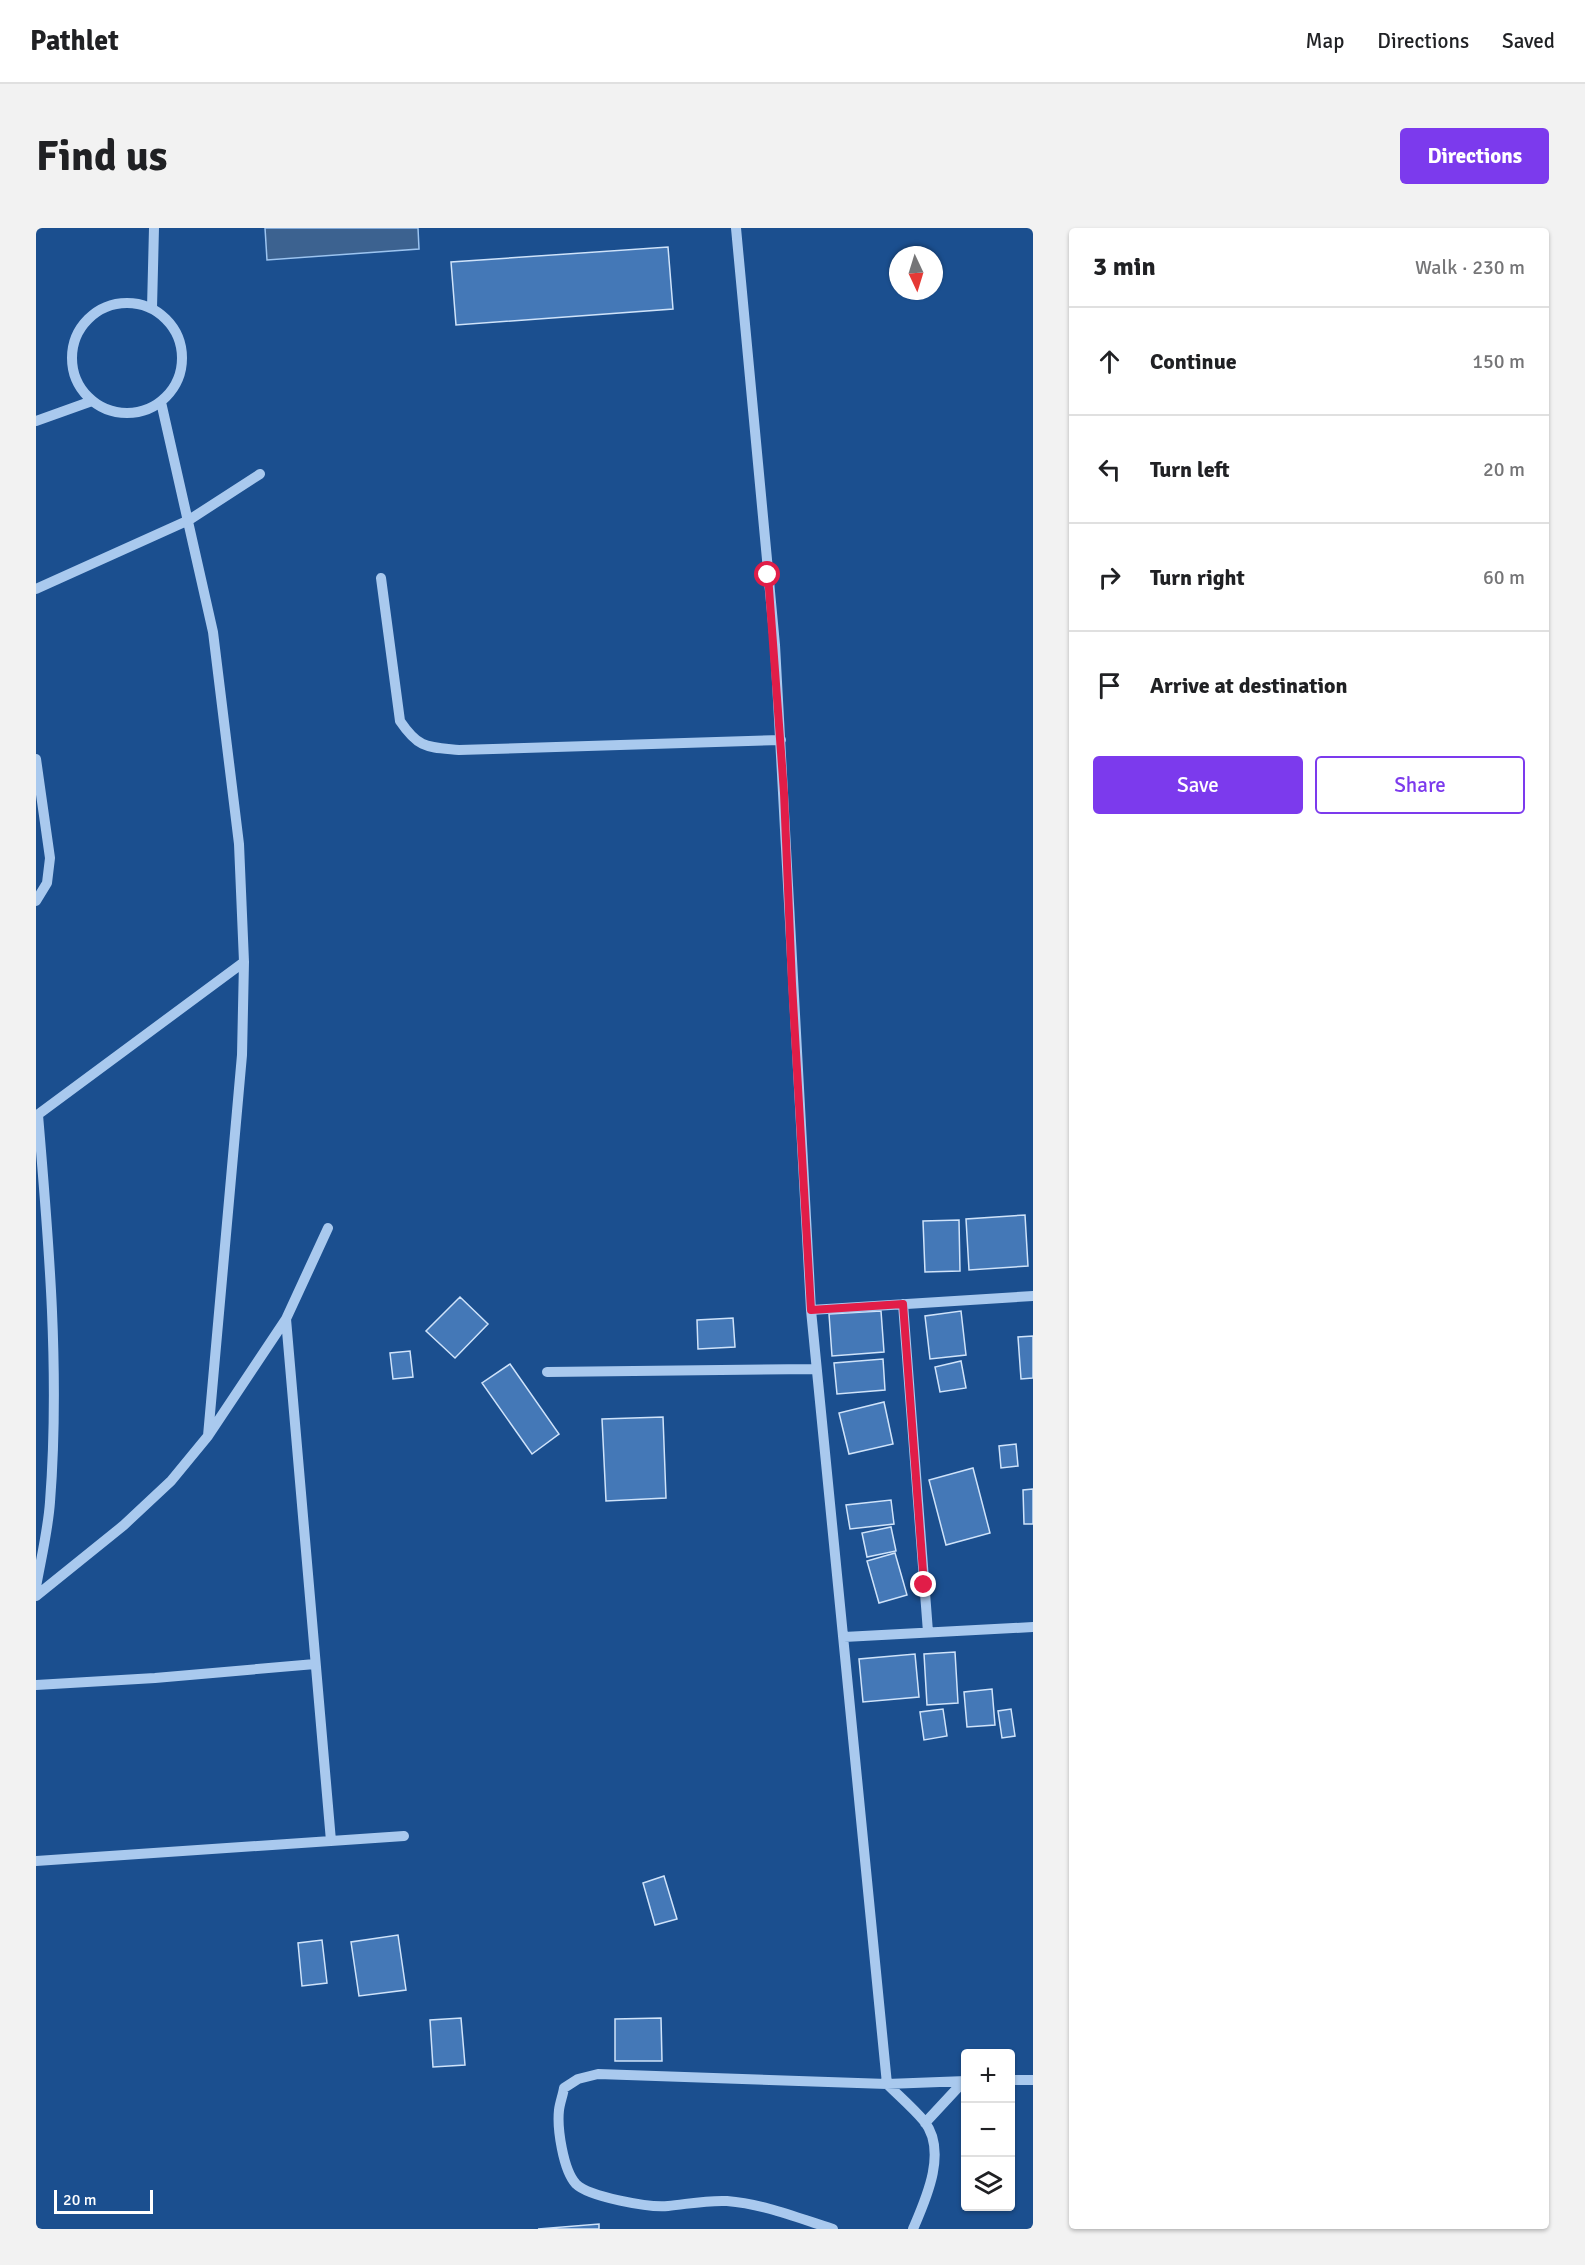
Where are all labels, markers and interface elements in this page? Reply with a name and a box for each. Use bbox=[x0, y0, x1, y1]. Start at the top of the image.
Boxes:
text: Pathlet bbox=[30, 24, 119, 58]
text: Map bbox=[1306, 28, 1344, 54]
text: Directions bbox=[1377, 28, 1469, 54]
text: Saved bbox=[1502, 28, 1555, 54]
button: Directions bbox=[1400, 128, 1549, 184]
text: Find us bbox=[36, 131, 167, 182]
north arrow bbox=[889, 246, 943, 300]
text: 3 min bbox=[1093, 251, 1156, 283]
text: Walk · 230 m bbox=[1415, 255, 1525, 280]
icon: ahead bbox=[1093, 345, 1126, 378]
text: Continue bbox=[1150, 348, 1237, 375]
text: 150 m bbox=[1472, 349, 1525, 374]
icon: left bbox=[1093, 453, 1126, 486]
text: Turn left bbox=[1150, 456, 1230, 483]
text: 20 m bbox=[1483, 457, 1525, 482]
route start bbox=[754, 561, 780, 587]
icon: right bbox=[1093, 561, 1126, 594]
text: Turn right bbox=[1150, 564, 1245, 591]
text: 60 m bbox=[1483, 565, 1525, 590]
icon: arrive bbox=[1093, 669, 1126, 702]
text: Arrive at destination bbox=[1150, 672, 1347, 699]
button: Save bbox=[1093, 756, 1303, 814]
button: Share bbox=[1315, 756, 1525, 814]
route end bbox=[910, 1571, 936, 1597]
map controls bbox=[961, 2049, 1015, 2211]
button: + bbox=[961, 2049, 1015, 2103]
button: − bbox=[961, 2103, 1015, 2157]
button: layers bbox=[961, 2157, 1015, 2211]
scale bar bbox=[54, 2187, 153, 2214]
text: 20 m bbox=[63, 2190, 97, 2210]

